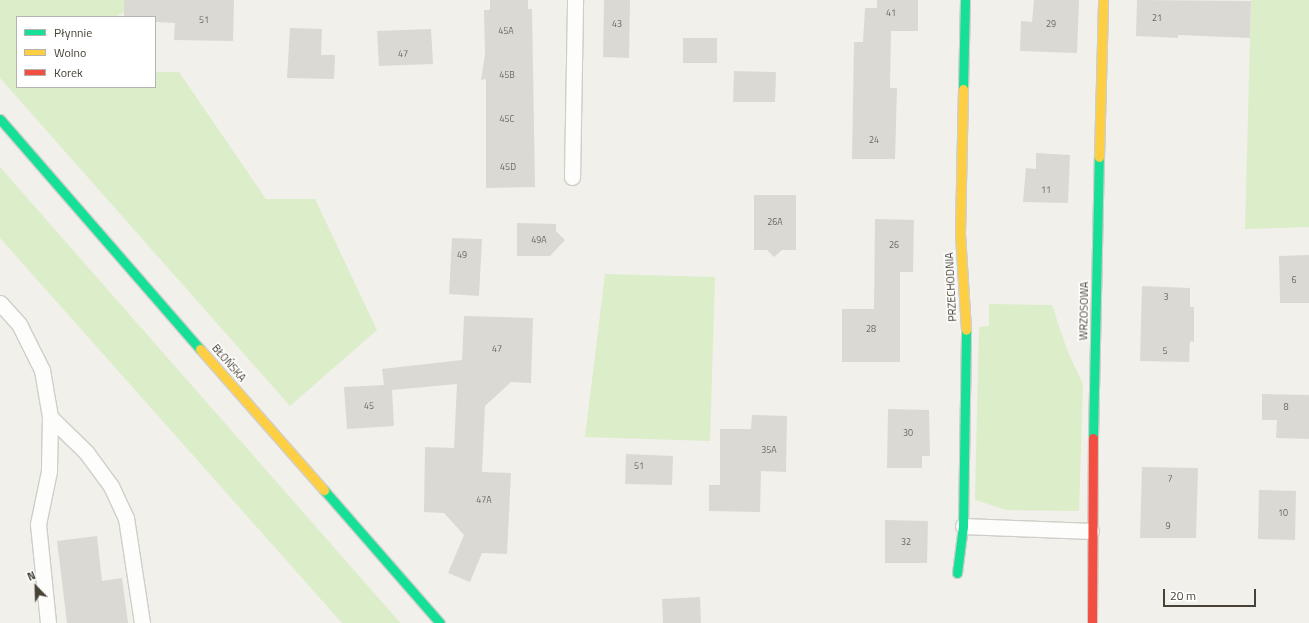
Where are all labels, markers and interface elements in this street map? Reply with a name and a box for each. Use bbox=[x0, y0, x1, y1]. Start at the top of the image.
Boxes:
house number: 41 bbox=[886, 8, 896, 18]
house number: 21 bbox=[1152, 13, 1162, 23]
house number: 51 bbox=[199, 15, 209, 25]
legend bbox=[16, 16, 156, 88]
house number: 43 bbox=[612, 19, 622, 29]
house number: 29 bbox=[1046, 19, 1056, 29]
text: Płynnie bbox=[54, 23, 92, 42]
house number: 45A bbox=[498, 26, 514, 36]
text: Wolno bbox=[54, 43, 86, 62]
house number: 47 bbox=[398, 49, 408, 59]
text: Korek bbox=[54, 63, 83, 82]
house number: 45B bbox=[499, 70, 515, 80]
house number: 45C bbox=[500, 114, 514, 124]
house number: 24 bbox=[869, 135, 879, 145]
house number: 45D bbox=[500, 162, 516, 172]
house number: 11 bbox=[1041, 185, 1051, 195]
house number: 26A bbox=[767, 217, 783, 227]
house number: 49A bbox=[531, 235, 547, 245]
house number: 26 bbox=[889, 240, 899, 250]
house number: 49 bbox=[457, 250, 467, 260]
street label: PRZECHODNIA bbox=[943, 252, 959, 322]
house number: 6 bbox=[1291, 275, 1297, 285]
street label: WRZOSOWA bbox=[1077, 281, 1091, 341]
house number: 3 bbox=[1163, 292, 1169, 302]
house number: 28 bbox=[866, 324, 876, 334]
street label: BŁOŃSKA bbox=[209, 342, 249, 384]
house number: 47 bbox=[492, 344, 502, 354]
house number: 5 bbox=[1162, 346, 1168, 356]
house number: 45 bbox=[364, 401, 374, 411]
house number: 8 bbox=[1283, 402, 1289, 412]
house number: 30 bbox=[903, 428, 913, 438]
house number: 35A bbox=[761, 445, 777, 455]
house number: 51 bbox=[634, 461, 644, 471]
house number: 7 bbox=[1167, 474, 1173, 484]
house number: 47A bbox=[476, 495, 492, 505]
house number: 10 bbox=[1278, 508, 1288, 518]
house number: 9 bbox=[1165, 521, 1171, 531]
house number: 32 bbox=[901, 537, 911, 547]
north arrow bbox=[16, 567, 56, 607]
text: N bbox=[25, 567, 38, 585]
scale bar bbox=[1165, 581, 1258, 607]
text: 20 m bbox=[1170, 586, 1196, 605]

